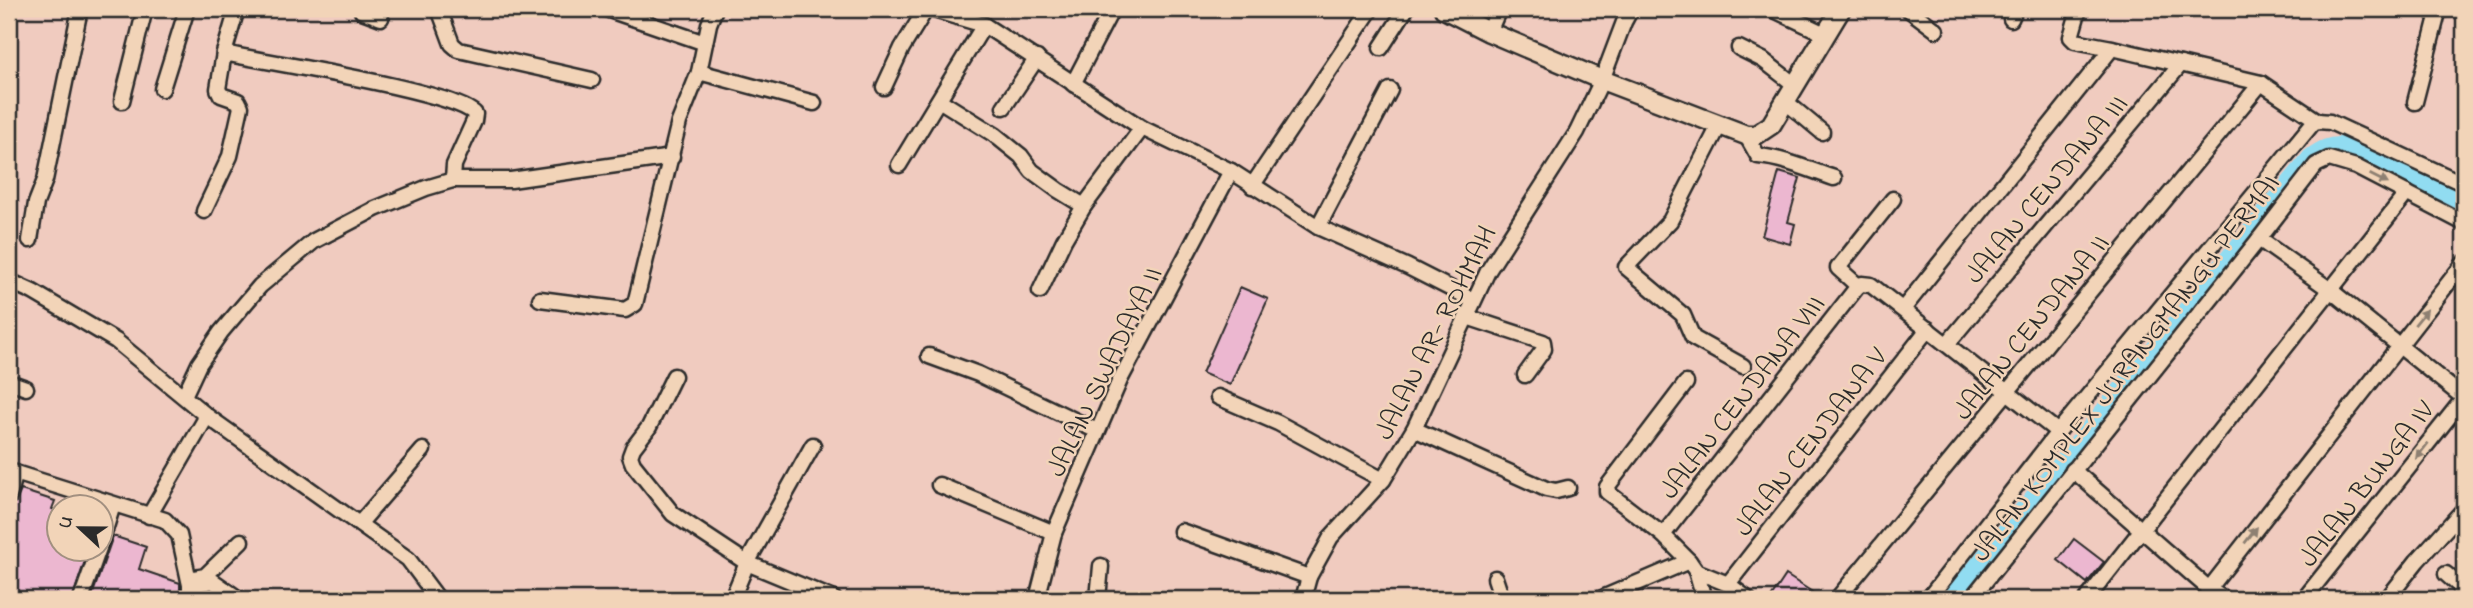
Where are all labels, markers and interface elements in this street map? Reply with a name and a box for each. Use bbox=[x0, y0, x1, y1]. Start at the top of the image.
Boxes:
street label: JALAN CENDANA III bbox=[1956, 87, 2139, 294]
street label: JALAN KOMPLEX JURANGMANGU PERMAI bbox=[1962, 167, 2291, 572]
one-way arrow bbox=[2369, 172, 2389, 184]
street label: JALAN AR- ROHMAH bbox=[1365, 219, 1509, 448]
street label: JALAN CENDANA II bbox=[1944, 226, 2121, 430]
street label: JALAN SWADAYA II bbox=[1037, 260, 1175, 485]
street label: JALAN CENDANA VIII bbox=[1651, 287, 1831, 505]
one-way arrow bbox=[2413, 309, 2428, 326]
street label: JALAN CENDANA V bbox=[1725, 340, 1893, 542]
street label: JALAN BUNGA IV bbox=[2290, 393, 2446, 577]
one-way arrow bbox=[2414, 442, 2429, 460]
north arrow bbox=[46, 492, 116, 562]
text: U bbox=[52, 512, 81, 533]
one-way arrow bbox=[2243, 526, 2257, 544]

